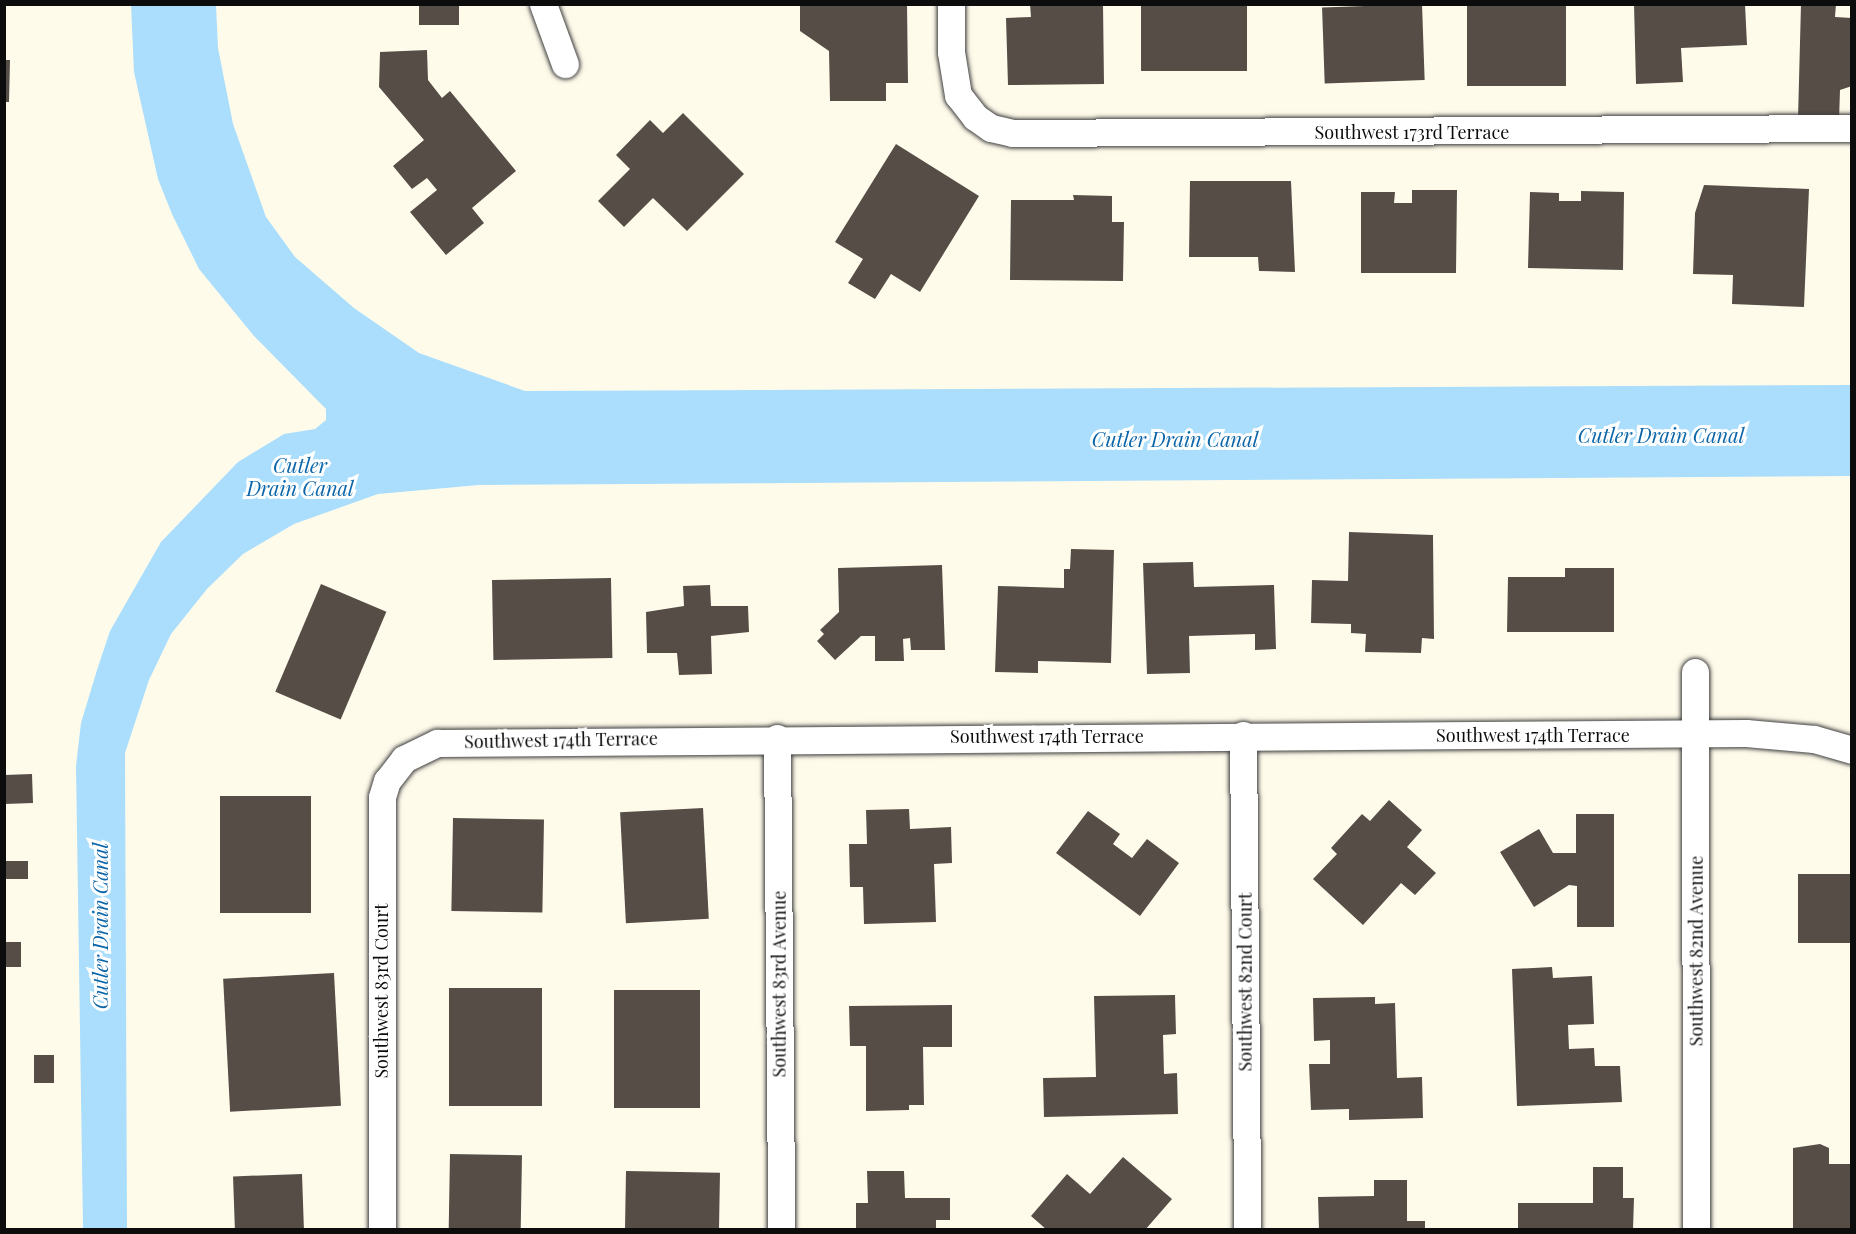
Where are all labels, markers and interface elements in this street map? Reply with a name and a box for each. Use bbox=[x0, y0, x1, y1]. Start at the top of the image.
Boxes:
street label: Southwest 173rd Terrace bbox=[1314, 121, 1510, 143]
water label: Cutler Drain Canal bbox=[1578, 422, 1744, 446]
water label: Cutler Drain Canal bbox=[1092, 426, 1258, 450]
water label: Cutler Drain Canal bbox=[246, 452, 354, 499]
street label: Southwest 174th Terrace bbox=[1436, 724, 1630, 746]
street label: Southwest 174th Terrace bbox=[950, 725, 1144, 747]
street label: Southwest 174th Terrace bbox=[464, 728, 658, 752]
water label: Cutler Drain Canal bbox=[87, 843, 111, 1009]
street label: Southwest 82nd Avenue bbox=[1685, 855, 1707, 1047]
street label: Southwest 83rd Avenue bbox=[768, 890, 790, 1078]
street label: Southwest 82nd Court bbox=[1234, 892, 1256, 1072]
street label: Southwest 83rd Court bbox=[370, 903, 392, 1079]

